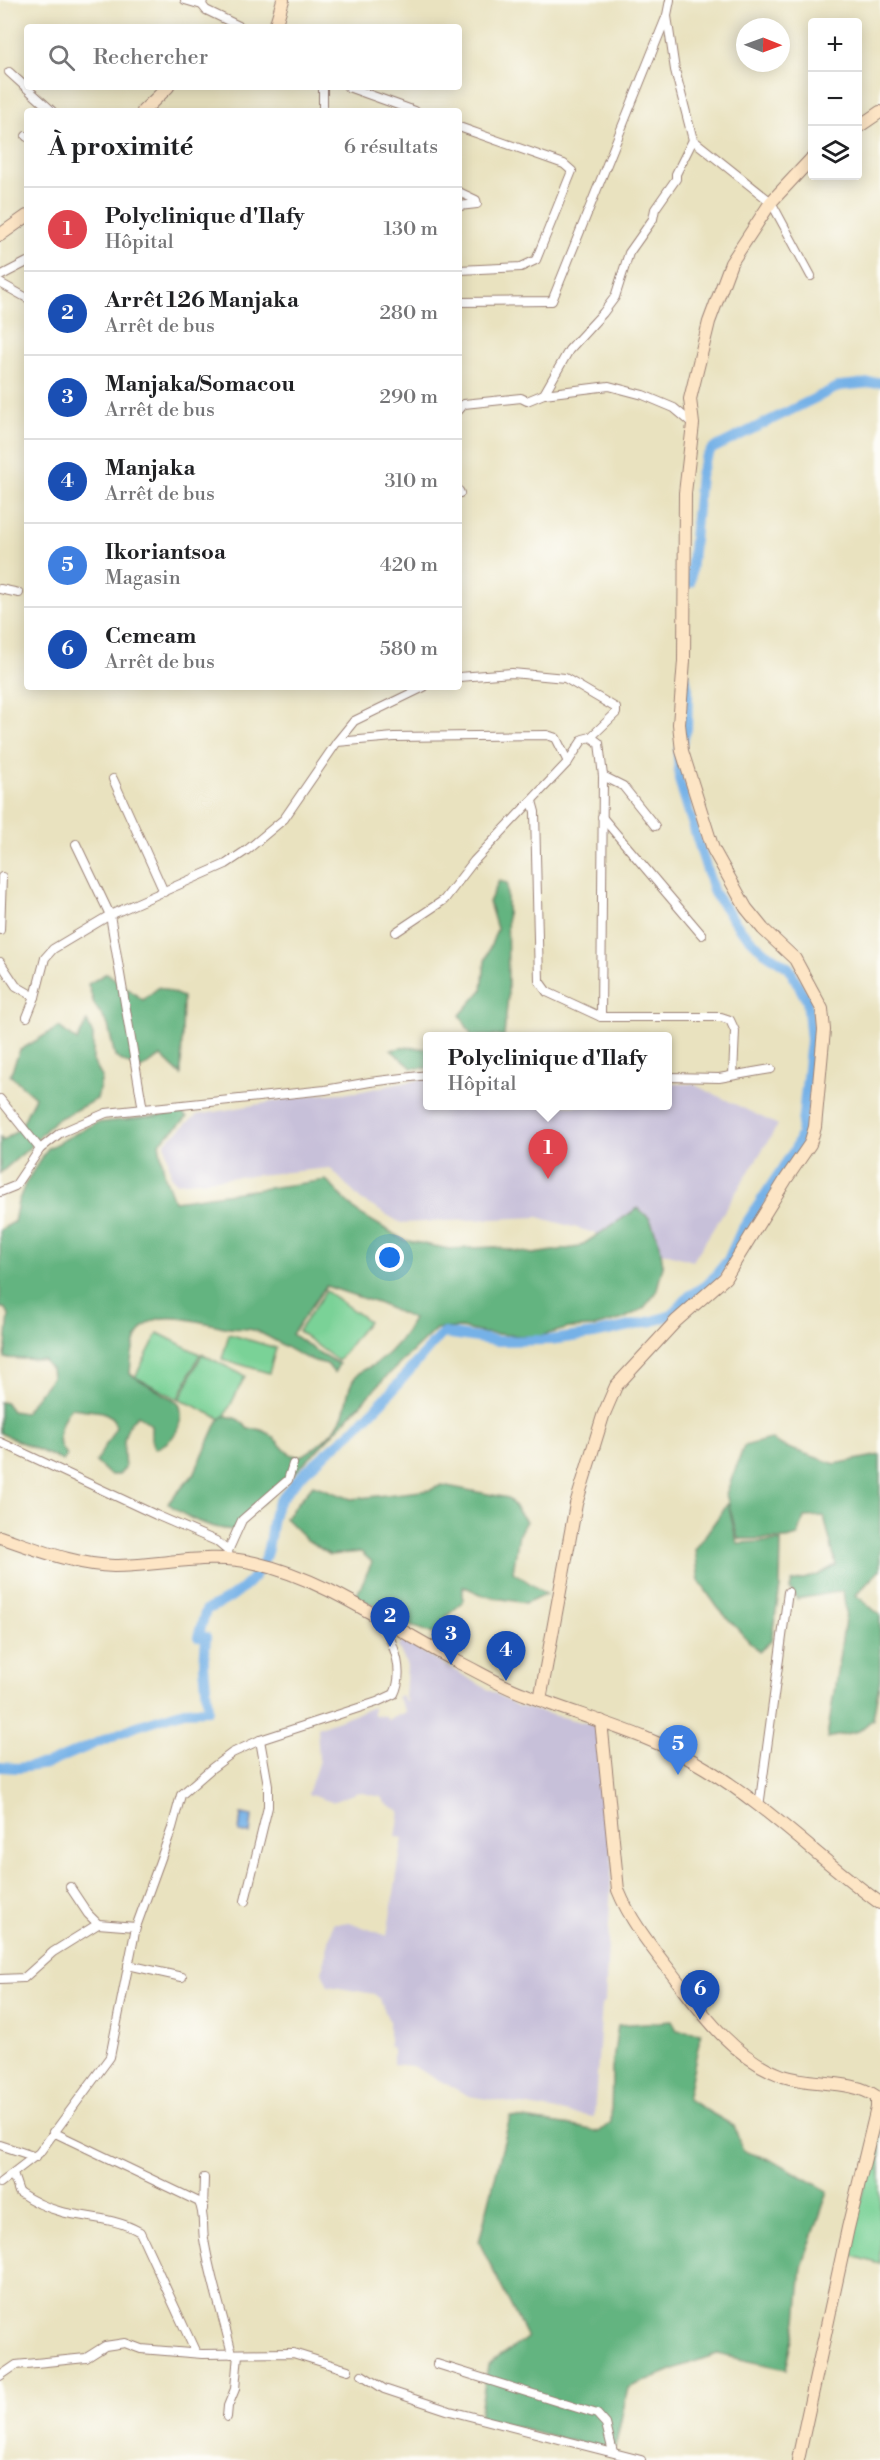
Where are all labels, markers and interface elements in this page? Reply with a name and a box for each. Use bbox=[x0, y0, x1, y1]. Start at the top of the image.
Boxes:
north arrow bbox=[736, 18, 790, 72]
map controls bbox=[808, 18, 862, 180]
button: + bbox=[808, 18, 862, 72]
search box bbox=[24, 24, 462, 90]
icon: search bbox=[45, 41, 78, 74]
text: Rechercher bbox=[93, 44, 208, 71]
button: − bbox=[808, 72, 862, 126]
button: layers bbox=[808, 126, 862, 180]
text: À proximité bbox=[48, 131, 193, 163]
text: 6 résultats bbox=[344, 135, 438, 160]
text: Polyclinique d'Ilafy bbox=[105, 203, 305, 230]
text: 1 bbox=[63, 217, 72, 242]
text: 130 m bbox=[383, 217, 438, 242]
text: Hôpital bbox=[105, 230, 174, 255]
text: Arrêt 126 Manjaka bbox=[105, 287, 299, 314]
text: 2 bbox=[61, 301, 74, 326]
text: 280 m bbox=[379, 301, 438, 326]
text: Arrêt de bus bbox=[105, 314, 215, 339]
text: Manjaka/Somacou bbox=[105, 371, 295, 398]
text: 3 bbox=[61, 385, 74, 410]
text: 290 m bbox=[380, 385, 438, 410]
text: Arrêt de bus bbox=[105, 398, 215, 423]
text: Manjaka bbox=[105, 455, 195, 482]
text: 4 bbox=[61, 469, 74, 494]
text: 310 m bbox=[385, 469, 438, 494]
text: Arrêt de bus bbox=[105, 482, 215, 507]
text: Ikoriantsoa bbox=[105, 539, 226, 566]
text: 5 bbox=[61, 553, 74, 578]
text: 420 m bbox=[380, 553, 438, 578]
text: Magasin bbox=[105, 566, 181, 591]
text: Cemeam bbox=[105, 623, 196, 650]
text: 6 bbox=[61, 637, 74, 662]
text: 580 m bbox=[380, 637, 438, 662]
text: Arrêt de bus bbox=[105, 650, 215, 675]
popup bbox=[423, 1032, 672, 1110]
text: Polyclinique d'Ilafy bbox=[448, 1045, 647, 1072]
text: Hôpital bbox=[448, 1072, 516, 1097]
pin: 1 bbox=[528, 1130, 568, 1179]
your location bbox=[375, 1243, 404, 1272]
pin: 2 bbox=[370, 1598, 410, 1647]
pin: 3 bbox=[432, 1616, 470, 1665]
pin: 4 bbox=[486, 1632, 526, 1681]
pin: 5 bbox=[658, 1726, 698, 1775]
pin: 6 bbox=[680, 1970, 720, 2020]

